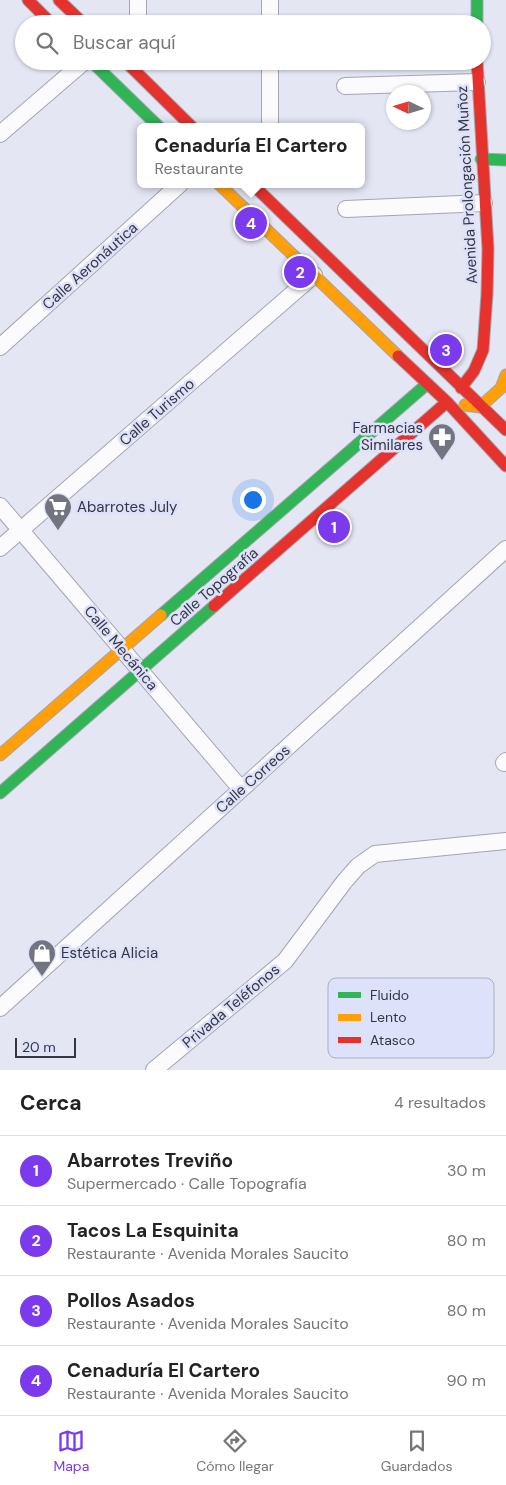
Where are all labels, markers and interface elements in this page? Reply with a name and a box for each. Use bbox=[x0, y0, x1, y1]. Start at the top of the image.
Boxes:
search box bbox=[15, 15, 491, 70]
icon: search bbox=[33, 29, 61, 57]
text: Buscar aquí bbox=[73, 30, 176, 55]
north arrow bbox=[386, 85, 431, 130]
street label: Avenida Prolongación Muñoz bbox=[452, 85, 482, 285]
popup bbox=[137, 123, 365, 188]
text: Cenaduría El Cartero bbox=[154, 133, 348, 158]
text: Restaurante bbox=[154, 158, 243, 179]
pin: 4 bbox=[235, 204, 267, 242]
street label: Calle Aeronáutica bbox=[38, 218, 142, 314]
pin: 2 bbox=[284, 253, 316, 291]
pin: 3 bbox=[430, 331, 462, 369]
street label: Calle Turismo bbox=[115, 374, 199, 450]
place label: Farmacias Similares bbox=[352, 418, 423, 455]
pharmacy icon: Farmacias Similares bbox=[427, 422, 457, 461]
your location bbox=[240, 487, 266, 513]
supermarket icon: Abarrotes July bbox=[43, 492, 73, 531]
place label: Abarrotes July bbox=[77, 497, 178, 517]
pin: 1 bbox=[318, 508, 350, 546]
street label: Calle Topografía bbox=[166, 543, 262, 631]
street label: Calle Mecánica bbox=[80, 601, 162, 695]
street label: Calle Correos bbox=[212, 740, 294, 818]
shop icon: Estética Alicia bbox=[27, 938, 57, 977]
place label: Estética Alicia bbox=[61, 943, 158, 963]
street label: Privada Teléfonos bbox=[178, 959, 284, 1053]
legend bbox=[328, 978, 494, 1058]
text: Fluido bbox=[370, 986, 409, 1004]
text: Lento bbox=[370, 1008, 407, 1026]
text: Atasco bbox=[370, 1031, 415, 1049]
scale bar bbox=[15, 1035, 76, 1058]
text: 20 m bbox=[22, 1038, 56, 1056]
text: Cerca bbox=[20, 1089, 82, 1117]
text: 4 resultados bbox=[394, 1092, 486, 1113]
text: Abarrotes Treviño bbox=[67, 1148, 233, 1173]
text: 1 bbox=[33, 1160, 39, 1181]
text: 30 m bbox=[447, 1160, 486, 1181]
text: Supermercado · Calle Topografía bbox=[67, 1173, 307, 1194]
text: Tacos La Esquinita bbox=[67, 1218, 239, 1243]
text: 2 bbox=[31, 1230, 41, 1251]
text: 80 m bbox=[447, 1230, 486, 1251]
text: Restaurante · Avenida Morales Saucito bbox=[67, 1243, 349, 1264]
text: Pollos Asados bbox=[67, 1288, 195, 1313]
text: 3 bbox=[31, 1300, 41, 1321]
text: 80 m bbox=[447, 1300, 486, 1321]
text: Restaurante · Avenida Morales Saucito bbox=[67, 1313, 349, 1334]
text: Cenaduría El Cartero bbox=[67, 1358, 260, 1383]
text: 4 bbox=[31, 1370, 41, 1391]
text: 90 m bbox=[446, 1370, 486, 1391]
text: Restaurante · Avenida Morales Saucito bbox=[67, 1383, 349, 1404]
tab: Mapa bbox=[53, 1427, 89, 1475]
tab: Cómo llegar bbox=[196, 1427, 274, 1475]
tab: Guardados bbox=[381, 1427, 452, 1475]

